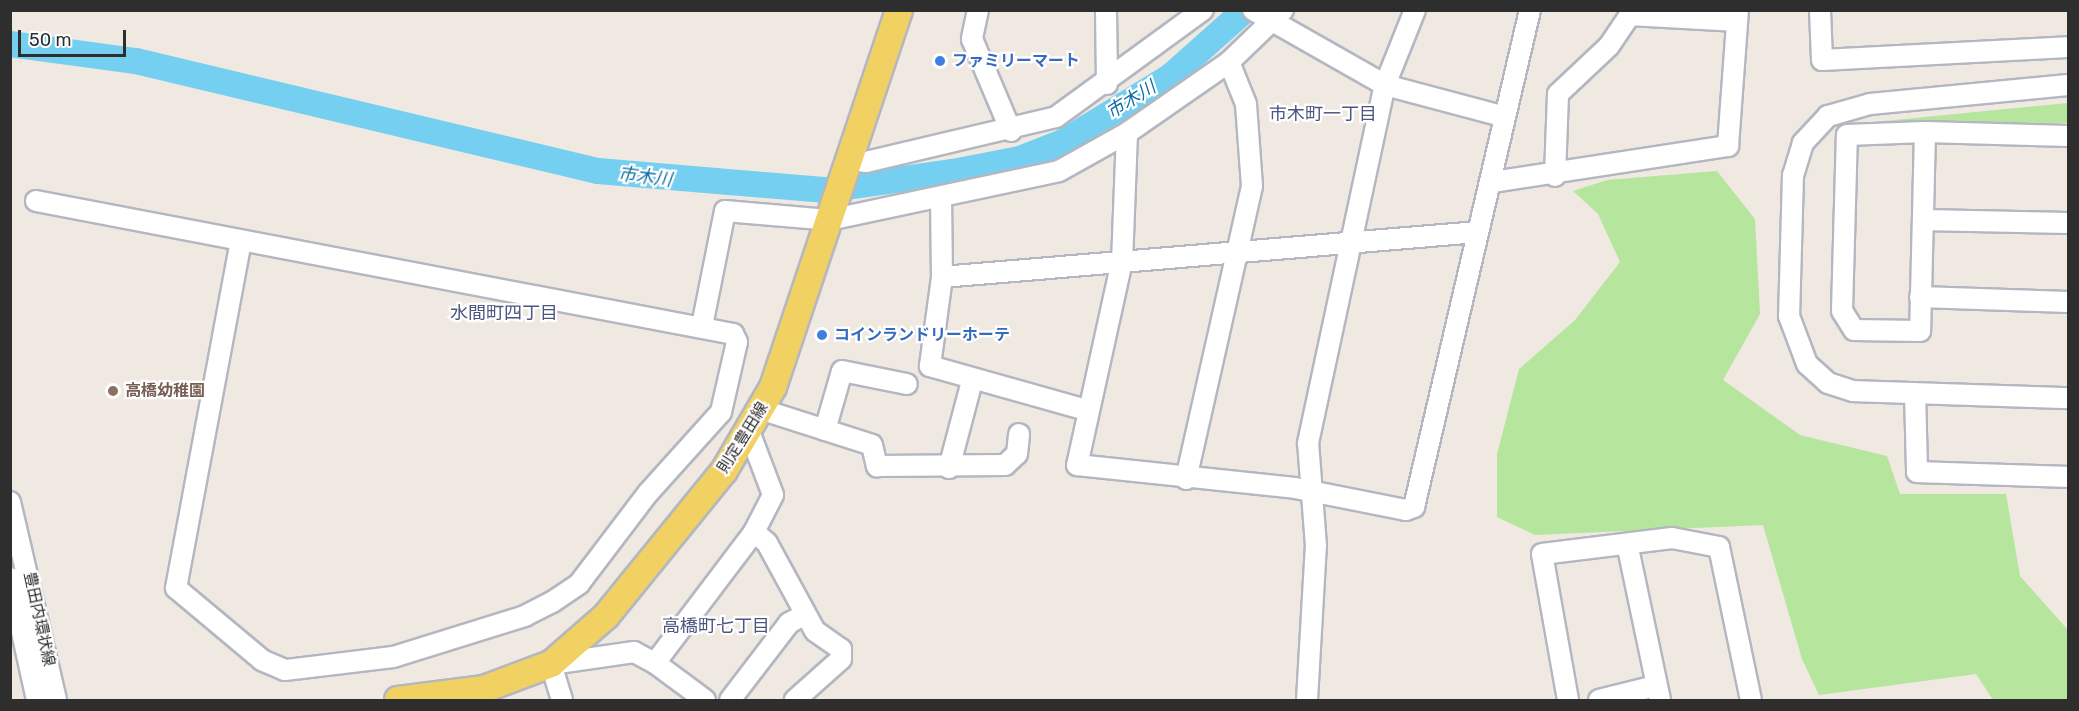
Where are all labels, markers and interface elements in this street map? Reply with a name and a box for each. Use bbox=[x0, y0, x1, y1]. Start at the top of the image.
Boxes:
scale bar bbox=[21, 18, 129, 56]
text: 50 m bbox=[29, 29, 72, 51]
place label: ファミリーマート bbox=[952, 51, 1080, 71]
marker: ファミリーマート bbox=[933, 54, 947, 68]
water label: 市木川 bbox=[1102, 77, 1160, 123]
district label: 市木町一丁目 bbox=[1269, 103, 1377, 125]
water label: 市木川 bbox=[617, 163, 673, 191]
district label: 水間町四丁目 bbox=[450, 302, 558, 324]
place label: コインランドリーホーテ bbox=[834, 325, 1010, 345]
marker: コインランドリーホーテ bbox=[815, 328, 829, 342]
place label: 高橋幼稚園 bbox=[125, 381, 205, 401]
marker: 高橋幼稚園 bbox=[106, 384, 120, 398]
street label: 則定豊田線 bbox=[714, 399, 772, 477]
street label: 豊田内環状線 bbox=[20, 570, 58, 668]
district label: 高橋町七丁目 bbox=[662, 615, 770, 637]

